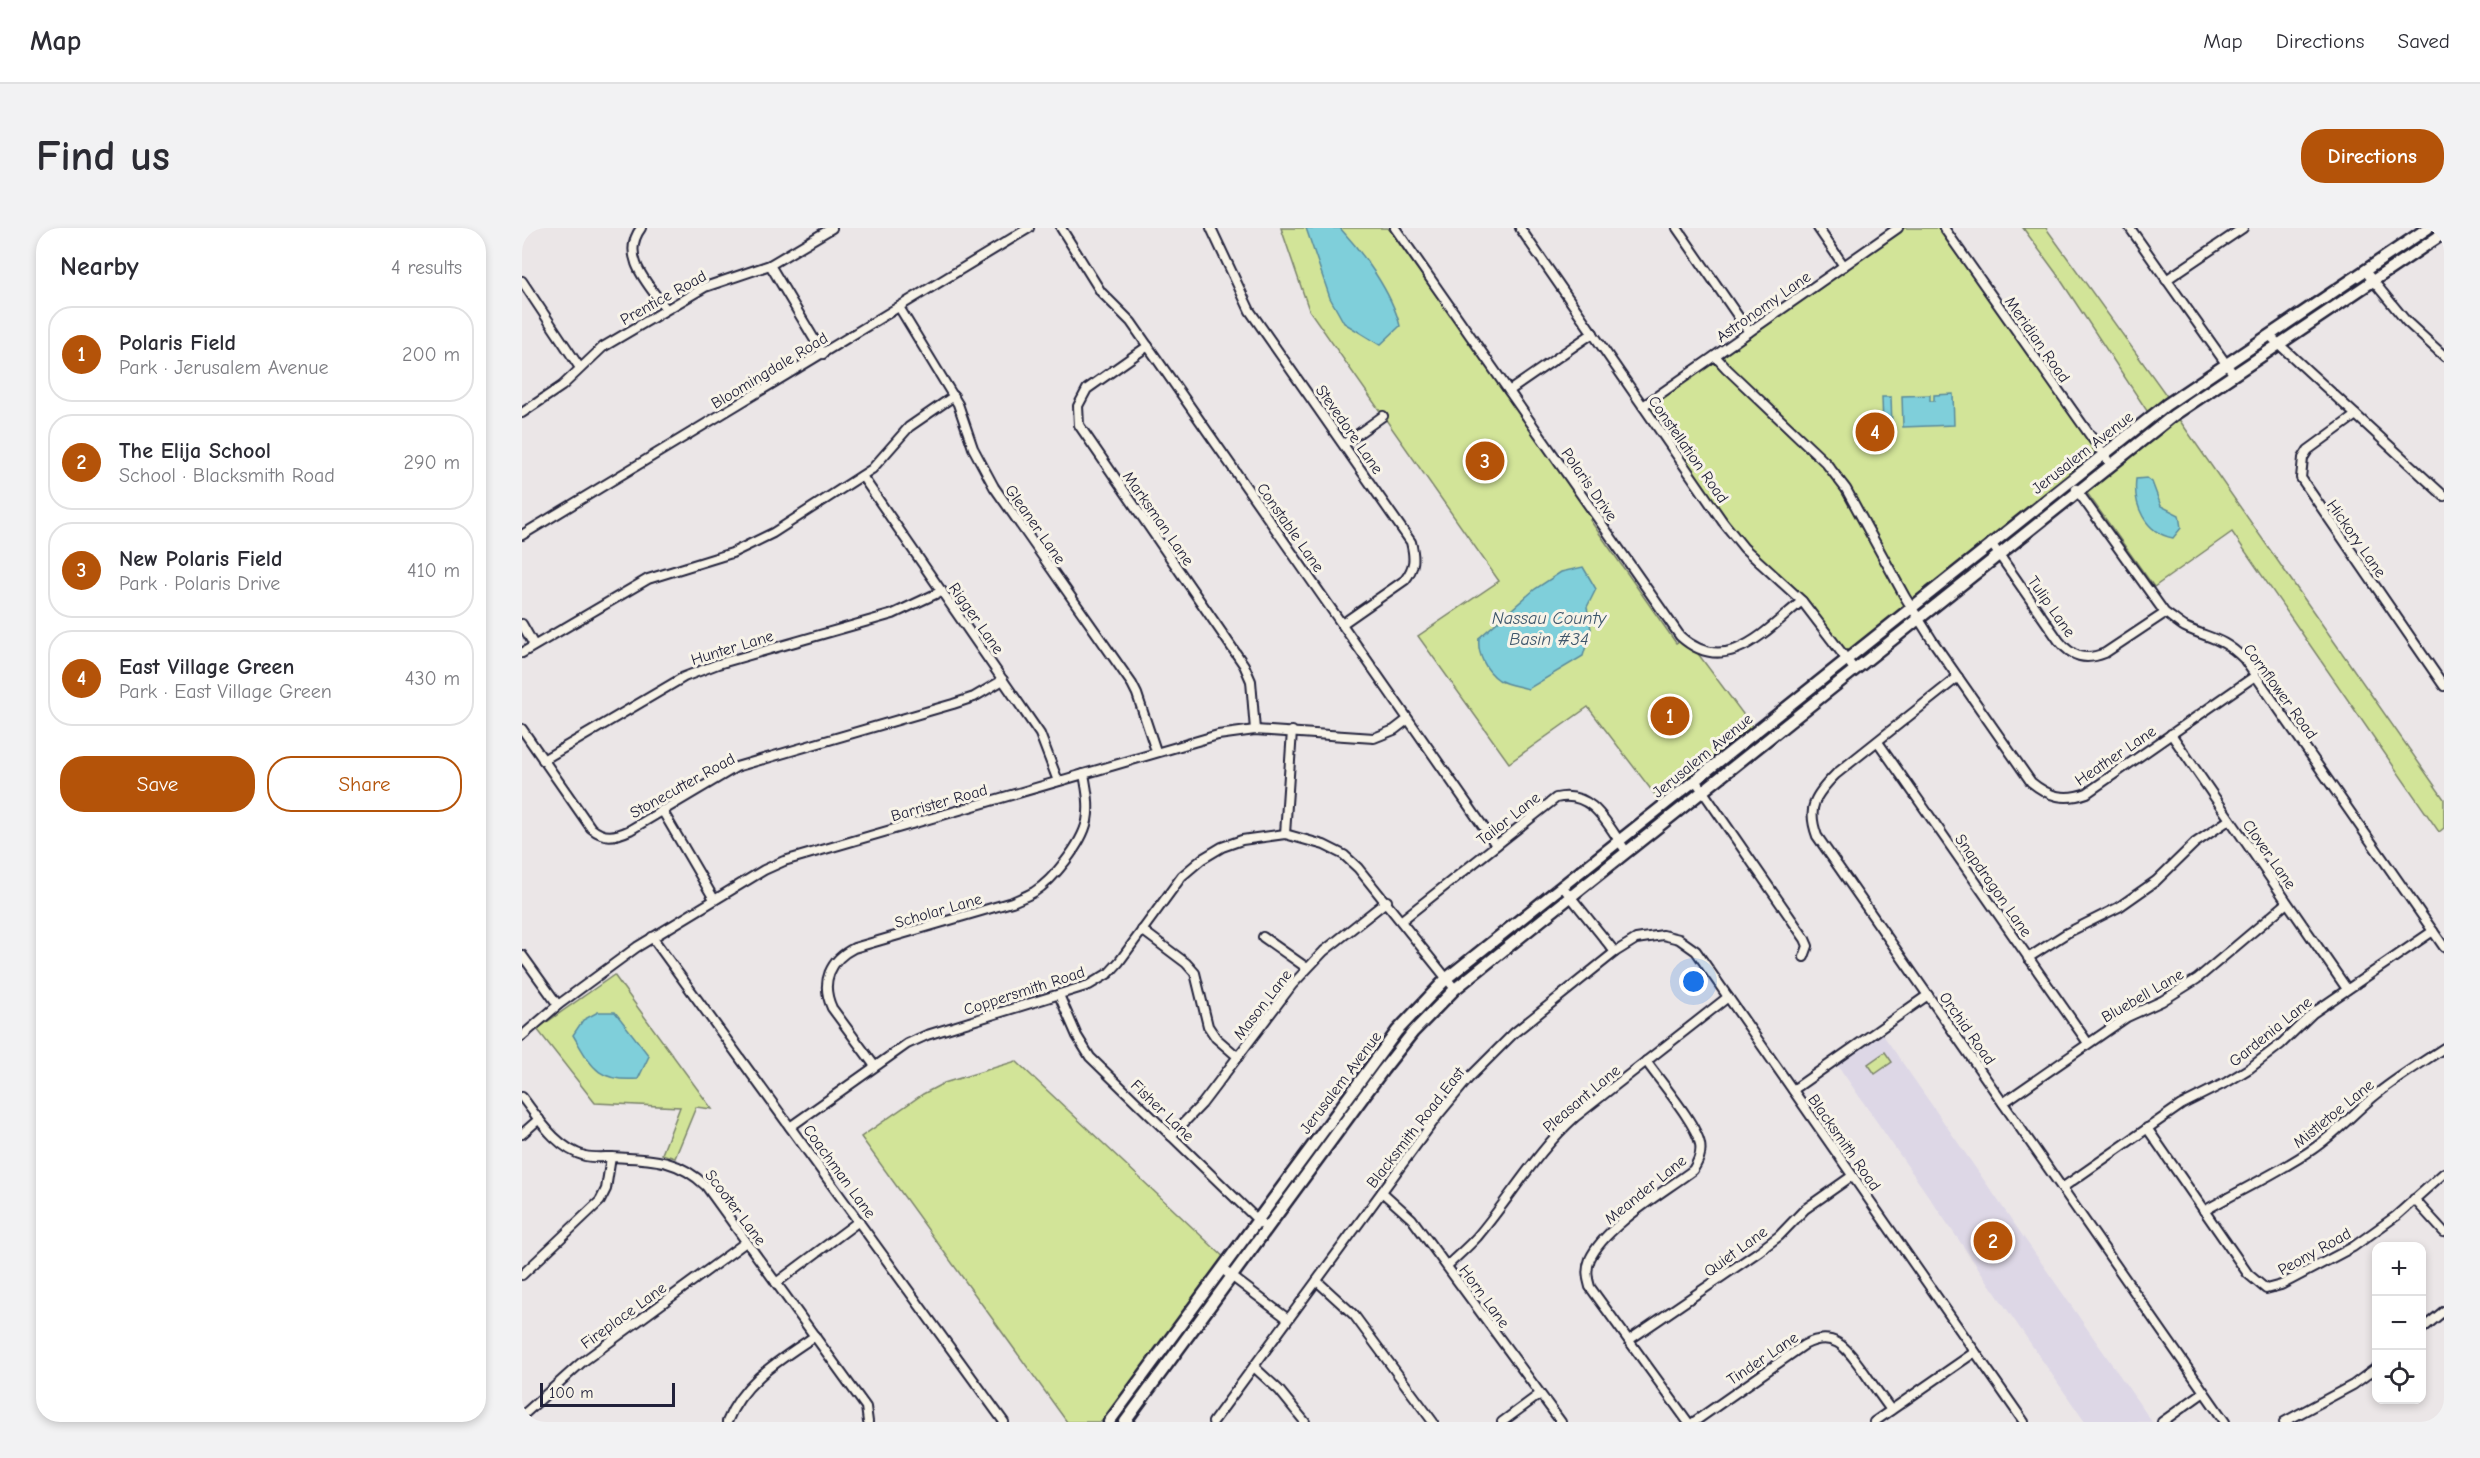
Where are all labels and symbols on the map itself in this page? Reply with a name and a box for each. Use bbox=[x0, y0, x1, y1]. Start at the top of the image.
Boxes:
street label: Prentice Road bbox=[617, 267, 710, 329]
street label: Astronomy Lane bbox=[1713, 268, 1814, 346]
street label: Meridian Road bbox=[2001, 293, 2073, 386]
street label: Bloomingdale Road bbox=[708, 329, 831, 413]
street label: Stevedore Lane bbox=[1312, 382, 1387, 478]
street label: Constellation Road bbox=[1645, 393, 1732, 507]
street label: Jerusalem Avenue bbox=[2028, 408, 2137, 498]
pin: 4 bbox=[1856, 410, 1894, 454]
pin: 3 bbox=[1466, 438, 1504, 484]
street label: Polaris Drive bbox=[1557, 445, 1621, 525]
street label: Marksman Lane bbox=[1119, 468, 1197, 569]
street label: Constable Lane bbox=[1253, 480, 1328, 576]
street label: Gleaner Lane bbox=[1001, 481, 1069, 568]
street label: Hickory Lane bbox=[2323, 496, 2390, 581]
street label: Tulip Lane bbox=[2024, 573, 2079, 641]
street label: Rigger Lane bbox=[945, 580, 1007, 658]
water label: Nassau County Basin #34 bbox=[1492, 608, 1607, 650]
street label: Hunter Lane bbox=[689, 627, 776, 669]
street label: Cornflower Road bbox=[2240, 640, 2321, 743]
pin: 1 bbox=[1650, 694, 1690, 738]
street label: Jerusalem Avenue bbox=[1649, 710, 1756, 802]
street label: Heather Lane bbox=[2072, 722, 2159, 789]
street label: Stonecutter Road bbox=[627, 750, 738, 822]
street label: Barrister Road bbox=[889, 781, 990, 825]
street label: Tailor Lane bbox=[1473, 789, 1544, 849]
street label: Clover Lane bbox=[2239, 816, 2300, 893]
street label: Snapdragon Lane bbox=[1951, 831, 2035, 940]
street label: Scholar Lane bbox=[893, 890, 984, 932]
street label: Coppersmith Road bbox=[962, 963, 1087, 1019]
street label: Bluebell Lane bbox=[2098, 965, 2187, 1027]
street label: Mason Lane bbox=[1230, 966, 1296, 1043]
your location bbox=[1679, 967, 1708, 996]
street label: Orchid Road bbox=[1936, 989, 1999, 1068]
street label: Gardenia Lane bbox=[2226, 993, 2316, 1071]
street label: Jerusalem Avenue bbox=[1296, 1028, 1385, 1137]
street label: Pleasant Lane bbox=[1539, 1061, 1624, 1136]
street label: Blacksmith Road East bbox=[1363, 1063, 1469, 1192]
street label: Fisher Lane bbox=[1127, 1076, 1198, 1145]
street label: Mistletoe Lane bbox=[2290, 1076, 2378, 1152]
street label: Blacksmith Road bbox=[1804, 1091, 1884, 1194]
street label: Coachman Lane bbox=[799, 1121, 879, 1222]
street label: Meander Lane bbox=[1601, 1151, 1690, 1228]
street label: Scooter Lane bbox=[701, 1166, 769, 1249]
pin: 2 bbox=[1974, 1218, 2012, 1264]
street label: Quiet Lane bbox=[1700, 1223, 1771, 1281]
street label: Peony Road bbox=[2275, 1224, 2354, 1279]
street label: Horn Lane bbox=[1455, 1262, 1513, 1332]
street label: Fireplace Lane bbox=[577, 1279, 670, 1353]
street label: Tinder Lane bbox=[1724, 1328, 1802, 1389]
scale bar bbox=[540, 1380, 675, 1408]

